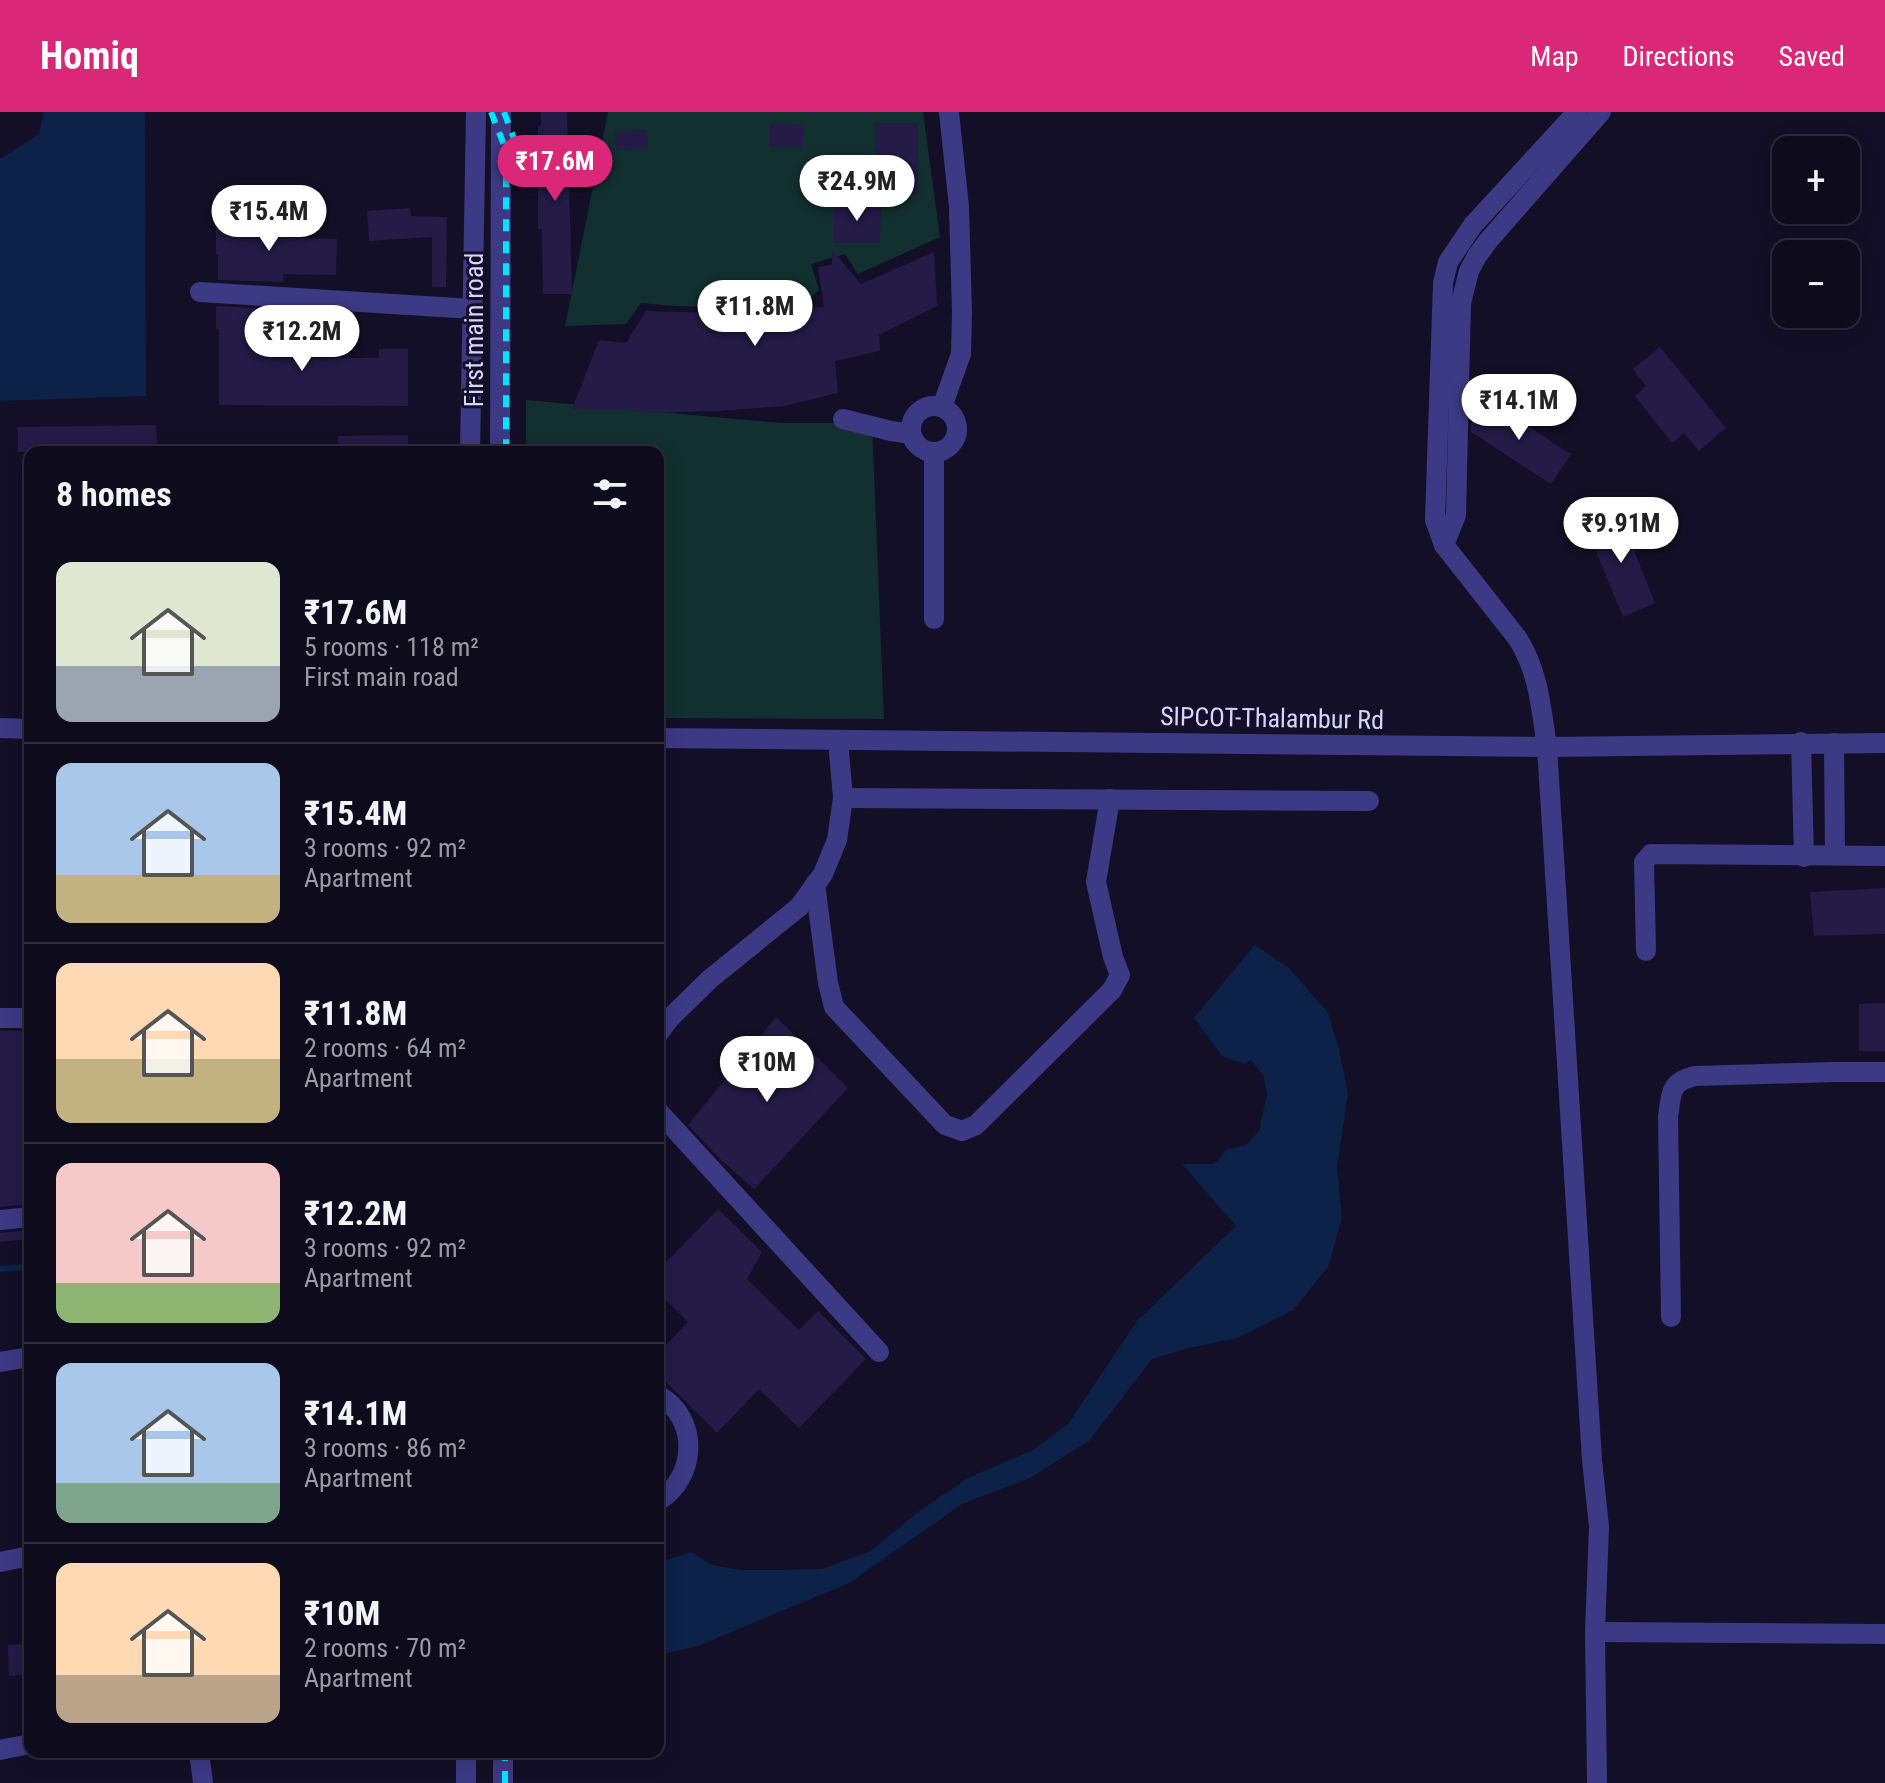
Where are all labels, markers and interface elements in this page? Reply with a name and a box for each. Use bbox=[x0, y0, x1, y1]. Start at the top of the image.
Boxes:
text: Homiq bbox=[40, 34, 139, 78]
text: Map bbox=[1530, 40, 1579, 73]
text: Directions bbox=[1623, 40, 1734, 73]
text: Saved bbox=[1778, 40, 1845, 73]
pin: ₹17.6M bbox=[490, 135, 620, 203]
map controls bbox=[1772, 136, 1860, 328]
button: + bbox=[1772, 136, 1860, 224]
text: ₹17.6M bbox=[516, 146, 595, 176]
pin: ₹24.9M bbox=[792, 155, 922, 223]
text: ₹24.9M bbox=[818, 166, 897, 196]
pin: ₹15.4M bbox=[204, 185, 334, 253]
text: ₹15.4M bbox=[230, 196, 309, 226]
button: − bbox=[1772, 240, 1860, 328]
street label: First main road bbox=[459, 253, 489, 407]
pin: ₹11.8M bbox=[690, 280, 820, 348]
text: ₹11.8M bbox=[716, 291, 795, 321]
pin: ₹12.2M bbox=[237, 305, 367, 373]
text: ₹12.2M bbox=[263, 316, 342, 346]
pin: ₹14.1M bbox=[1454, 374, 1584, 442]
text: ₹14.1M bbox=[1480, 385, 1559, 415]
icon: filters bbox=[588, 472, 632, 516]
text: 8 homes bbox=[56, 474, 172, 514]
pin: ₹9.91M bbox=[1556, 497, 1686, 565]
text: ₹9.91M bbox=[1582, 508, 1661, 538]
text: ₹17.6M bbox=[304, 592, 407, 632]
icon: home bbox=[120, 594, 216, 690]
text: 5 rooms · 118 m² bbox=[304, 632, 479, 662]
text: First main road bbox=[304, 662, 459, 692]
street label: SIPCOT-Thalambur Rd bbox=[1160, 701, 1384, 735]
text: ₹15.4M bbox=[304, 793, 407, 833]
icon: home bbox=[120, 795, 216, 891]
text: 3 rooms · 92 m² bbox=[304, 833, 466, 863]
text: Apartment bbox=[304, 863, 413, 893]
text: ₹11.8M bbox=[304, 993, 407, 1033]
icon: home bbox=[120, 995, 216, 1091]
text: 2 rooms · 64 m² bbox=[304, 1033, 466, 1063]
pin: ₹10M bbox=[720, 1036, 814, 1104]
text: ₹10M bbox=[738, 1047, 796, 1077]
text: Apartment bbox=[304, 1063, 413, 1093]
text: ₹12.2M bbox=[304, 1193, 407, 1233]
icon: home bbox=[120, 1195, 216, 1291]
text: 3 rooms · 92 m² bbox=[304, 1233, 466, 1263]
text: Apartment bbox=[304, 1263, 413, 1293]
text: ₹14.1M bbox=[304, 1393, 407, 1433]
icon: home bbox=[120, 1395, 216, 1491]
text: 3 rooms · 86 m² bbox=[304, 1433, 466, 1463]
text: Apartment bbox=[304, 1463, 413, 1493]
text: ₹10M bbox=[304, 1593, 380, 1633]
icon: home bbox=[120, 1595, 216, 1691]
text: 2 rooms · 70 m² bbox=[304, 1633, 466, 1663]
text: Apartment bbox=[304, 1663, 413, 1693]

